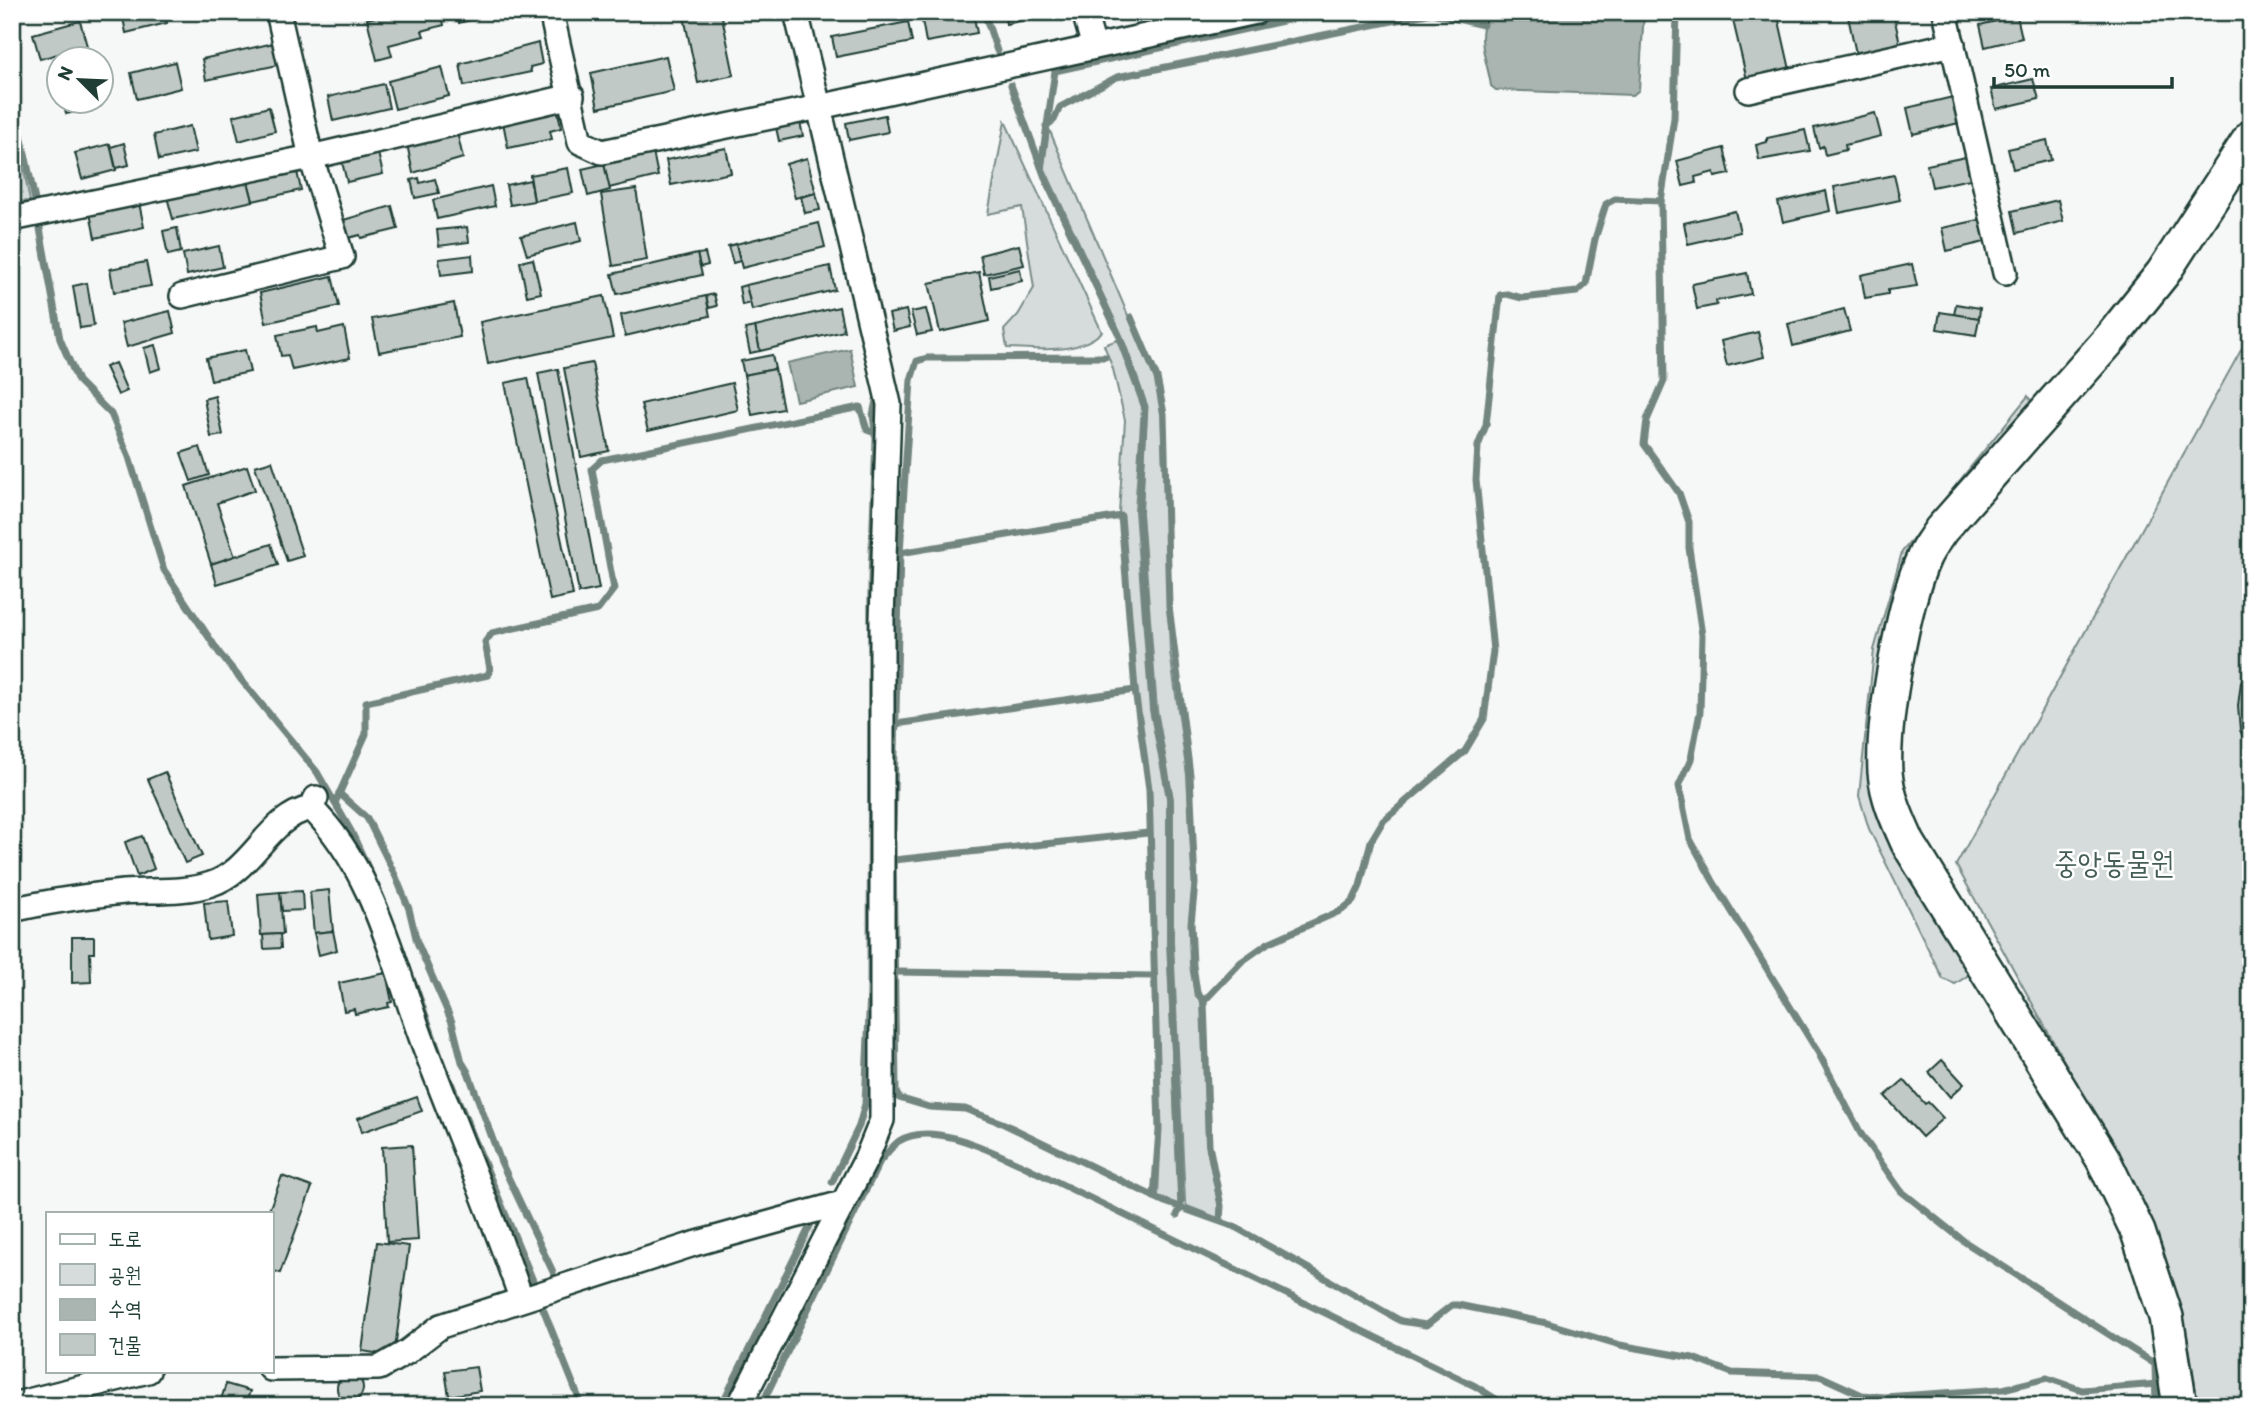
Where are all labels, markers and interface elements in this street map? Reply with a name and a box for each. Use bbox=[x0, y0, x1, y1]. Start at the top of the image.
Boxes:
north arrow bbox=[46, 46, 116, 116]
scale bar bbox=[1994, 46, 2172, 90]
text: 50 m bbox=[2004, 57, 2051, 82]
text: N bbox=[52, 63, 78, 84]
park label: 중앙동물원 bbox=[2054, 844, 2174, 881]
legend bbox=[46, 1212, 273, 1372]
text: 도로 bbox=[108, 1226, 142, 1251]
text: 공원 bbox=[108, 1262, 142, 1287]
text: 수역 bbox=[108, 1296, 142, 1321]
text: 건물 bbox=[108, 1332, 142, 1357]

